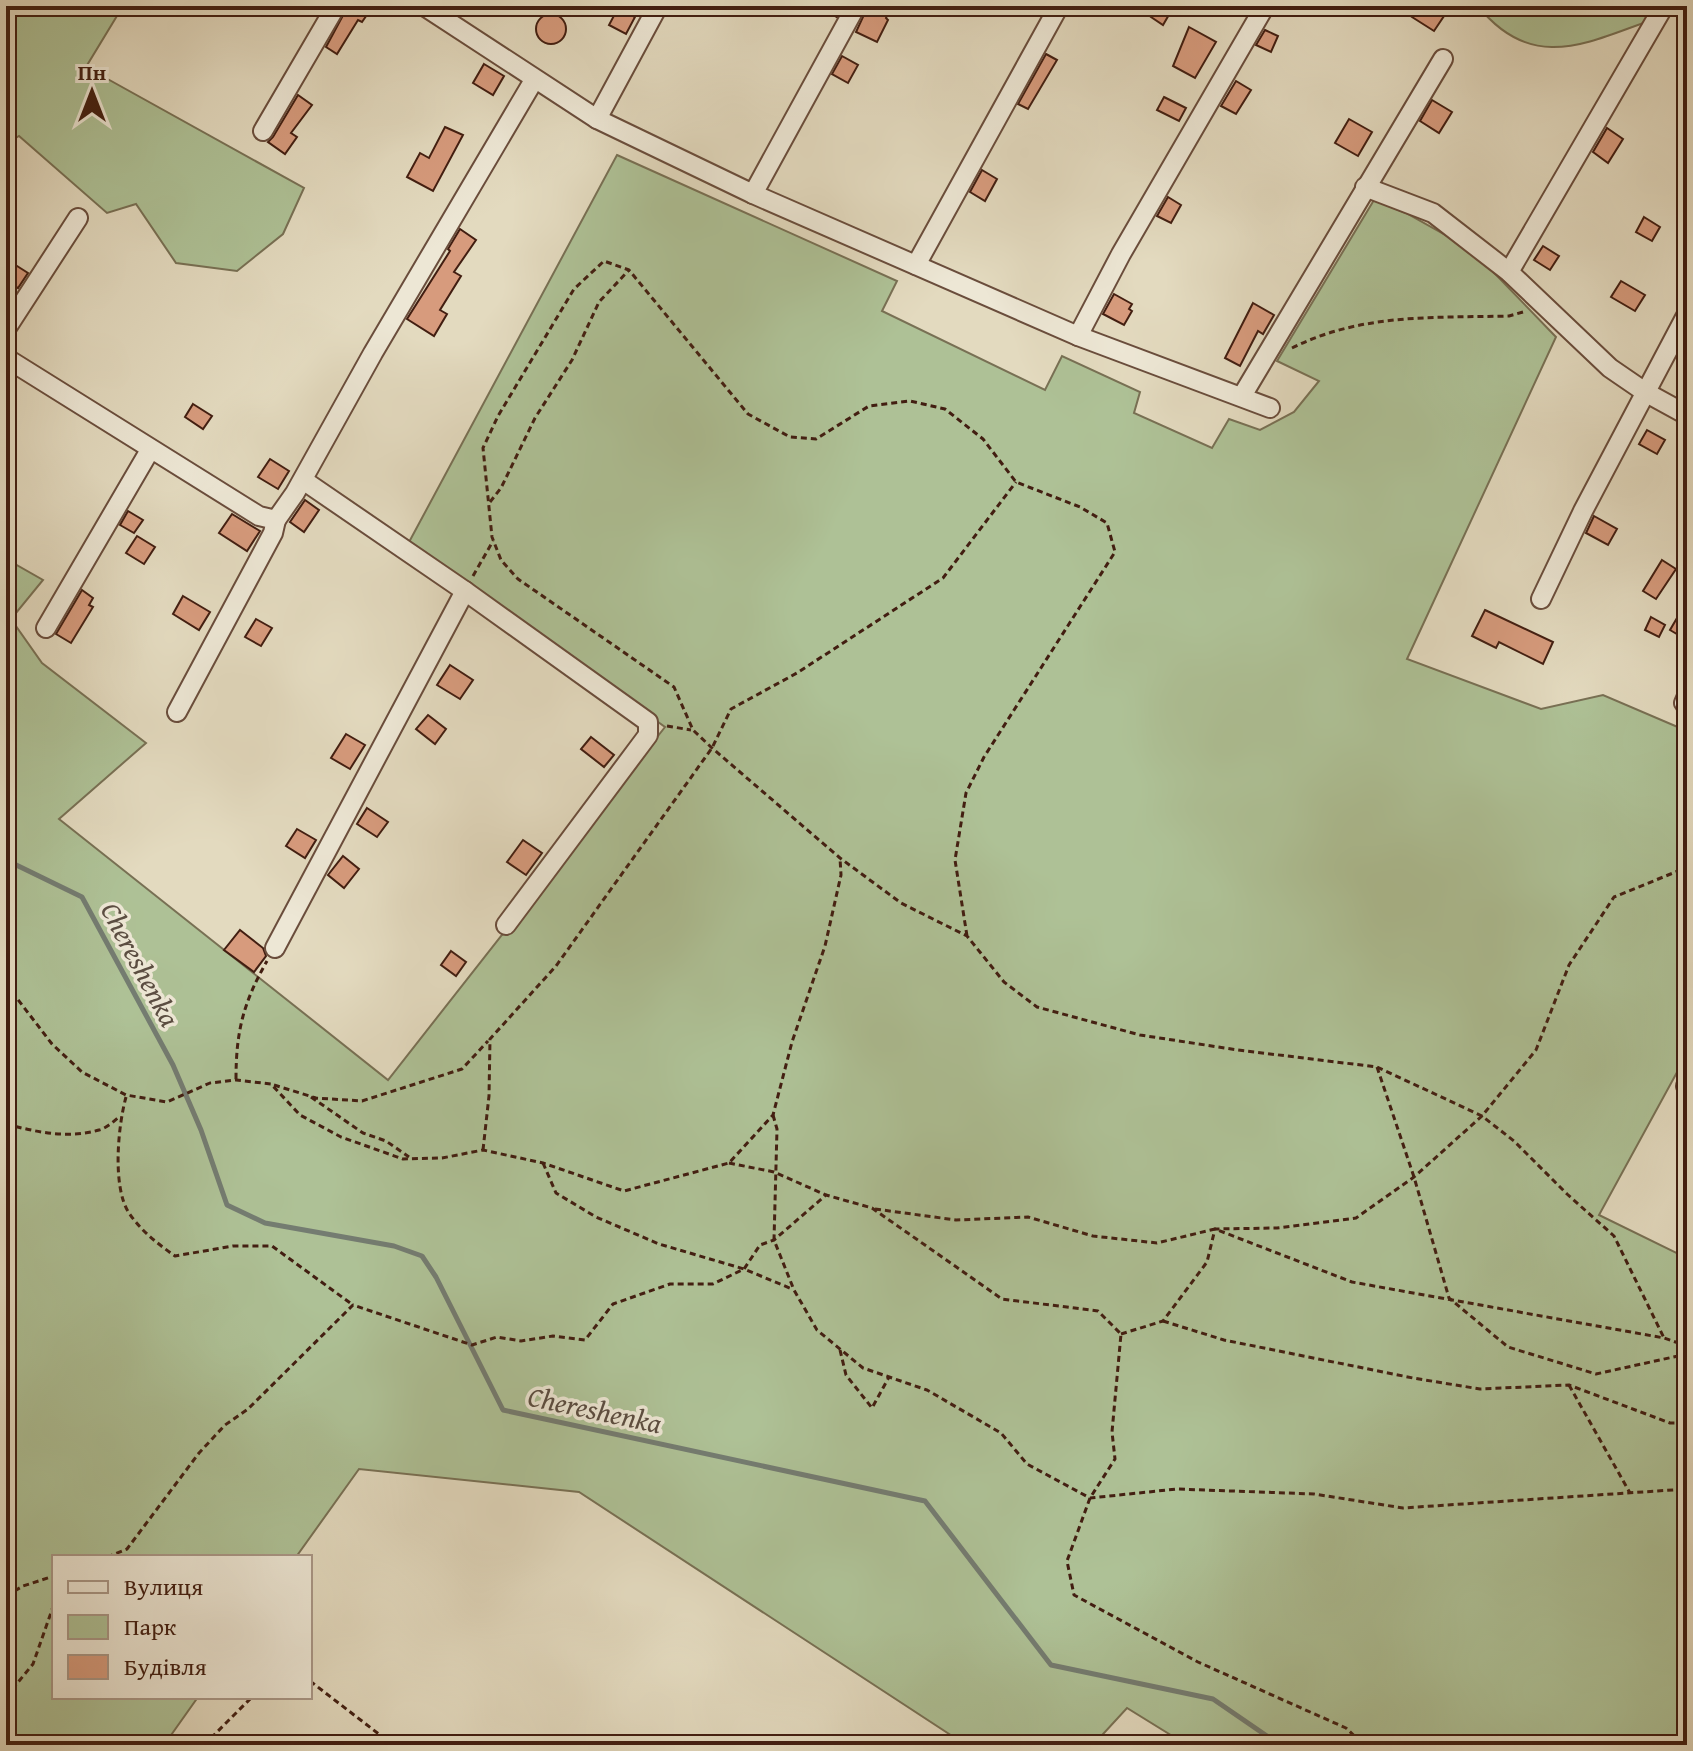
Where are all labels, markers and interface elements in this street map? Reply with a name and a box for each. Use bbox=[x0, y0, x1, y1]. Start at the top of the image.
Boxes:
north arrow bbox=[52, 52, 132, 132]
text: Пн bbox=[78, 56, 106, 88]
water label: Chereshenka bbox=[91, 895, 191, 1034]
water label: Chereshenka bbox=[524, 1375, 666, 1443]
legend bbox=[52, 1555, 312, 1699]
text: Вулиця bbox=[124, 1569, 203, 1604]
text: Парк bbox=[124, 1609, 177, 1644]
text: Будівля bbox=[124, 1649, 207, 1684]

